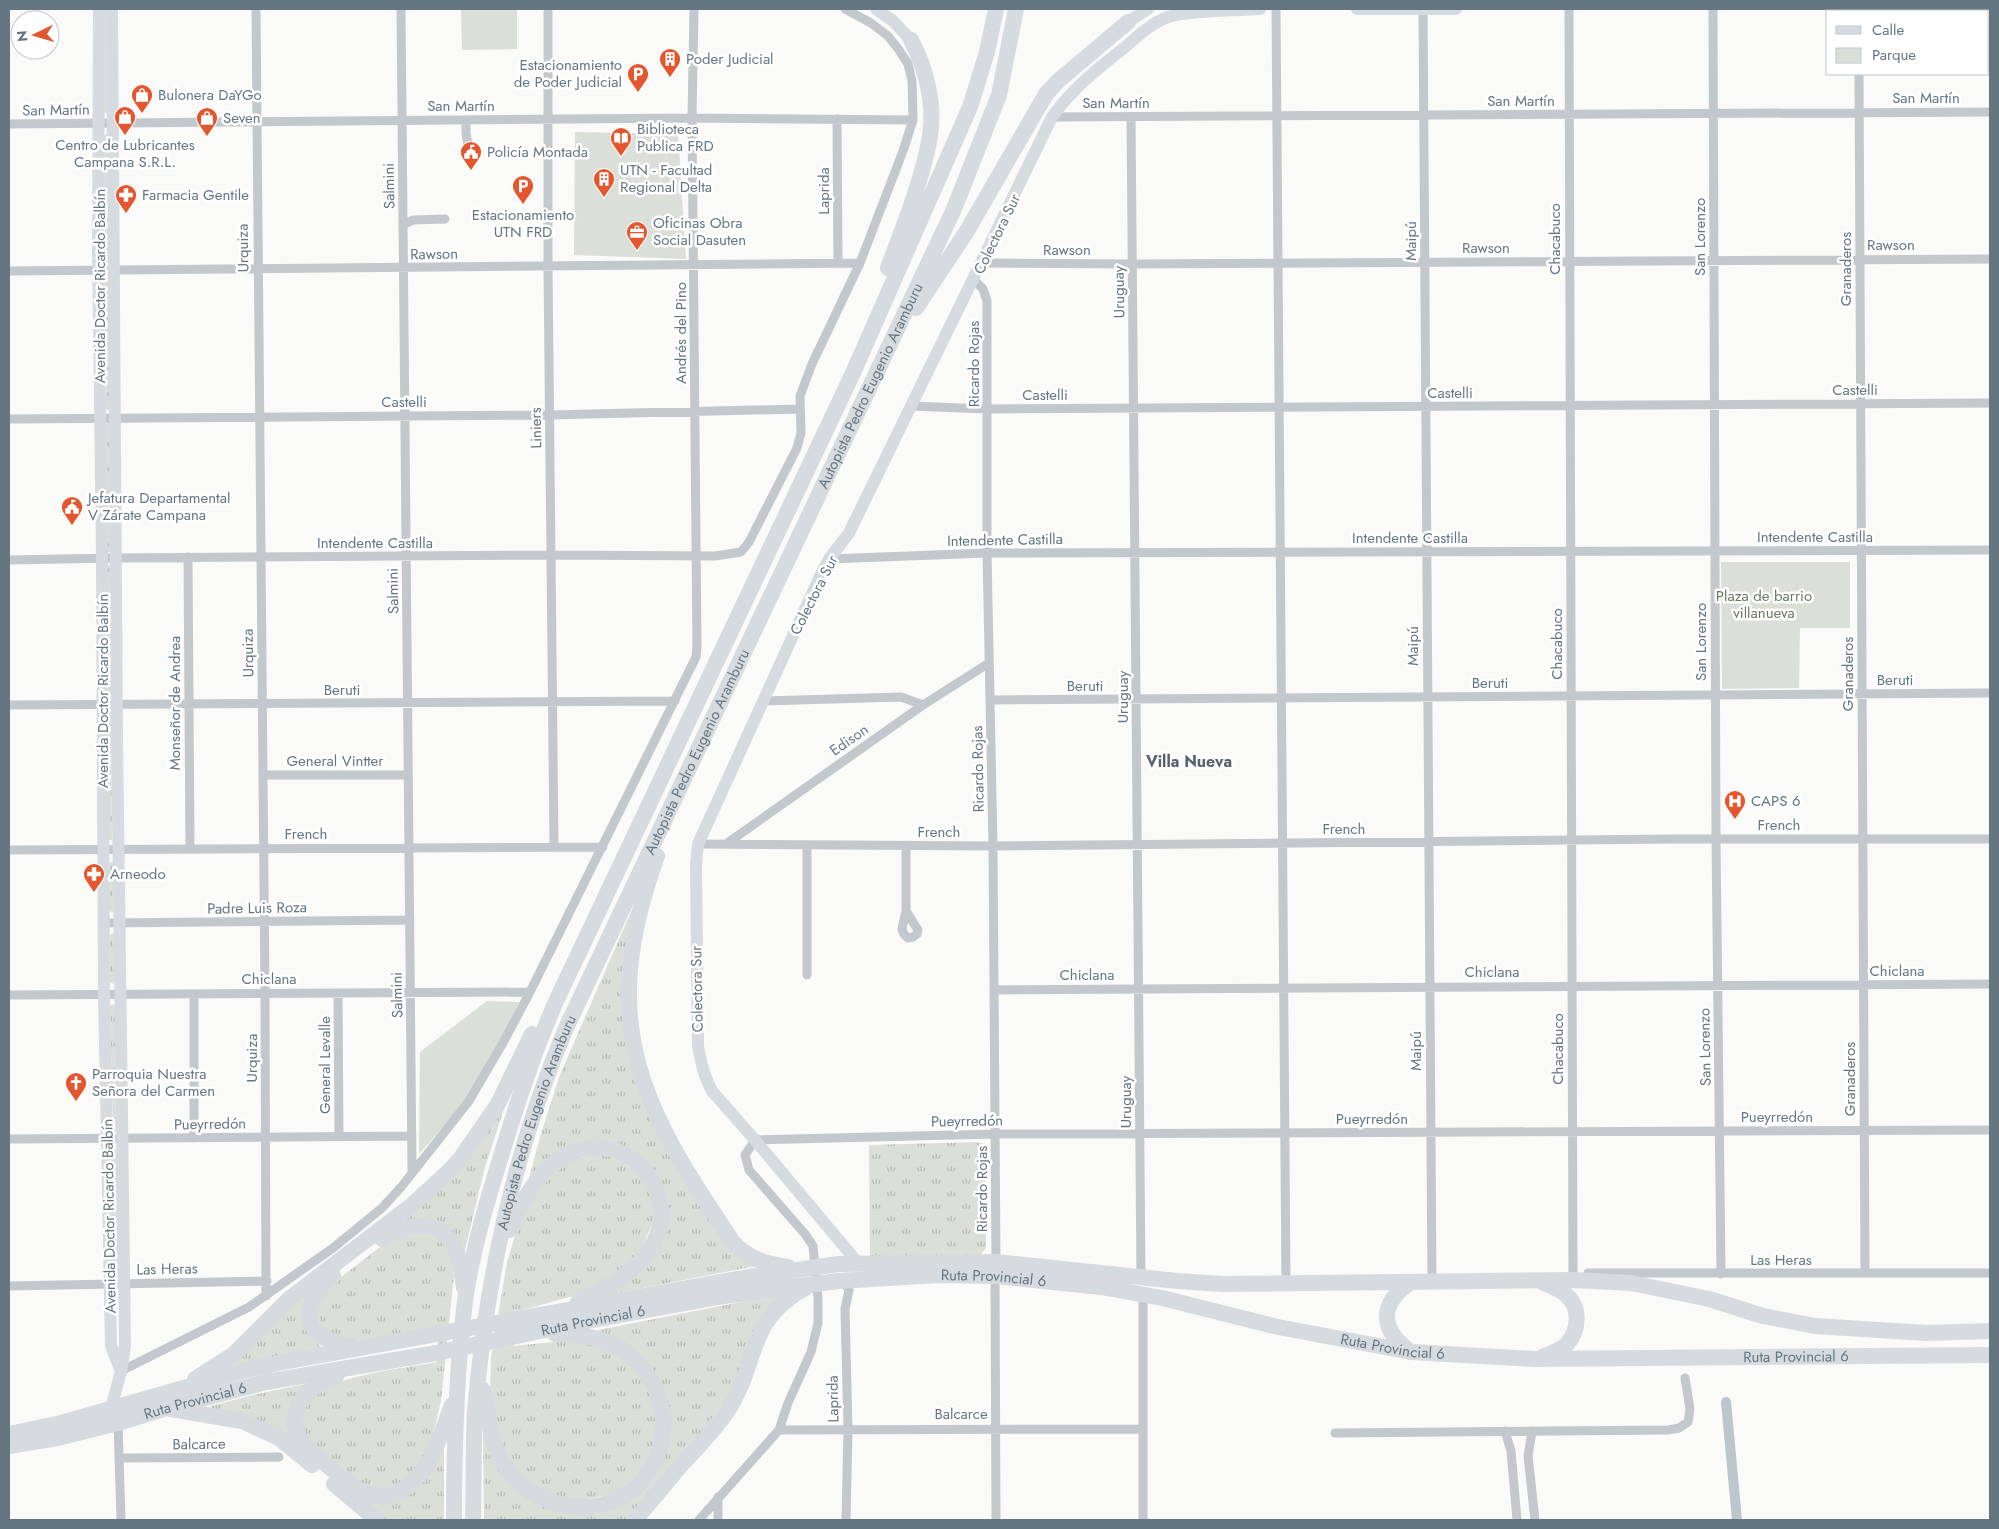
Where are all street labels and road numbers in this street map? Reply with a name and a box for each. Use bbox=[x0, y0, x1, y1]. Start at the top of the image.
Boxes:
street label: San Martín bbox=[1892, 87, 1960, 109]
street label: San Martín bbox=[1487, 90, 1555, 112]
street label: San Martín bbox=[1082, 92, 1150, 114]
street label: San Martín bbox=[427, 95, 495, 117]
street label: San Martín bbox=[22, 98, 90, 122]
street label: Salmini bbox=[378, 163, 400, 209]
street label: Laprida bbox=[813, 167, 835, 215]
street label: Avenida Doctor Ricardo Balbín bbox=[89, 189, 111, 383]
street label: Colectora Sur bbox=[968, 189, 1026, 278]
street label: San Lorenzo bbox=[1689, 198, 1711, 276]
street label: Chacabuco bbox=[1544, 203, 1566, 275]
street label: Maipú bbox=[1400, 221, 1422, 261]
street label: Urquiza bbox=[232, 223, 254, 273]
street label: Granaderos bbox=[1835, 232, 1857, 306]
street label: Rawson bbox=[1867, 234, 1915, 256]
street label: Rawson bbox=[1462, 237, 1510, 259]
street label: Rawson bbox=[1043, 239, 1091, 261]
street label: Rawson bbox=[410, 243, 458, 265]
street label: Uruguay bbox=[1108, 265, 1130, 318]
street label: Autopista Pedro Eugenio Aramburu bbox=[812, 279, 928, 492]
street label: Andrés del Pino bbox=[670, 282, 692, 384]
street label: Ricardo Rojas bbox=[963, 321, 985, 407]
street label: Castelli bbox=[1832, 379, 1878, 401]
street label: Castelli bbox=[1427, 382, 1473, 404]
street label: Castelli bbox=[1022, 384, 1068, 406]
street label: Castelli bbox=[381, 391, 427, 413]
street label: Liniers bbox=[525, 407, 547, 449]
street label: Intendente Castilla bbox=[1757, 526, 1873, 548]
street label: Intendente Castilla bbox=[1352, 527, 1468, 549]
street label: Intendente Castilla bbox=[947, 528, 1063, 552]
street label: Intendente Castilla bbox=[317, 532, 433, 554]
street label: Colectora Sur bbox=[785, 551, 844, 639]
street label: Salmini bbox=[382, 568, 404, 614]
street label: Avenida Doctor Ricardo Balbín bbox=[92, 594, 114, 788]
street label: San Lorenzo bbox=[1690, 603, 1712, 681]
street label: Chacabuco bbox=[1546, 608, 1568, 680]
street label: Maipú bbox=[1402, 626, 1424, 666]
street label: Urquiza bbox=[237, 628, 259, 678]
street label: Monseñor de Andrea bbox=[164, 636, 186, 770]
street label: Granaderos bbox=[1837, 637, 1859, 711]
street label: Autopista Pedro Eugenio Aramburu bbox=[639, 645, 755, 858]
street label: Beruti bbox=[1877, 669, 1913, 691]
street label: Uruguay bbox=[1112, 670, 1134, 723]
street label: Beruti bbox=[1472, 672, 1508, 694]
street label: Beruti bbox=[1067, 675, 1103, 697]
street label: Beruti bbox=[324, 679, 360, 701]
street label: Edison bbox=[825, 719, 873, 761]
street label: Ricardo Rojas bbox=[966, 725, 990, 813]
street label: General Vintter bbox=[286, 750, 384, 772]
street label: French bbox=[1758, 814, 1800, 836]
street label: French bbox=[1323, 818, 1365, 840]
street label: French bbox=[918, 821, 960, 843]
street label: French bbox=[285, 823, 327, 845]
street label: Padre Luis Roza bbox=[207, 896, 307, 920]
street label: Colectora Sur bbox=[685, 945, 709, 1033]
street label: Chiclana bbox=[1870, 960, 1924, 982]
street label: Chiclana bbox=[1465, 961, 1519, 983]
street label: Chiclana bbox=[1060, 964, 1114, 986]
street label: Chiclana bbox=[242, 968, 296, 990]
street label: Salmini bbox=[386, 972, 408, 1018]
street label: San Lorenzo bbox=[1693, 1008, 1717, 1086]
street label: Autopista Pedro Eugenio Aramburu bbox=[491, 1011, 582, 1232]
street label: Chacabuco bbox=[1547, 1013, 1569, 1085]
street label: General Levalle bbox=[314, 1016, 336, 1114]
street label: Maipú bbox=[1405, 1031, 1427, 1071]
street label: Urquiza bbox=[241, 1034, 263, 1082]
street label: Granaderos bbox=[1839, 1042, 1861, 1116]
street label: Uruguay bbox=[1115, 1075, 1137, 1128]
street label: Pueyrredón bbox=[1741, 1106, 1813, 1128]
street label: Pueyrredón bbox=[1336, 1108, 1408, 1130]
street label: Pueyrredón bbox=[931, 1109, 1003, 1133]
street label: Pueyrredón bbox=[174, 1112, 246, 1136]
street label: Avenida Doctor Ricardo Balbín bbox=[96, 1118, 122, 1314]
street label: Ricardo Rojas bbox=[971, 1146, 993, 1232]
street label: Las Heras bbox=[1750, 1249, 1812, 1271]
street label: Las Heras bbox=[136, 1257, 198, 1281]
street label: Ruta Provincial 6 bbox=[941, 1264, 1047, 1292]
street label: Ruta Provincial 6 bbox=[539, 1300, 647, 1342]
street label: Ruta Provincial 6 bbox=[1339, 1328, 1446, 1365]
street label: Ruta Provincial 6 bbox=[1743, 1345, 1849, 1368]
street label: Laprida bbox=[822, 1375, 844, 1423]
street label: Ruta Provincial 6 bbox=[141, 1376, 249, 1425]
street label: Balcarce bbox=[934, 1403, 988, 1425]
street label: Balcarce bbox=[172, 1433, 226, 1455]

